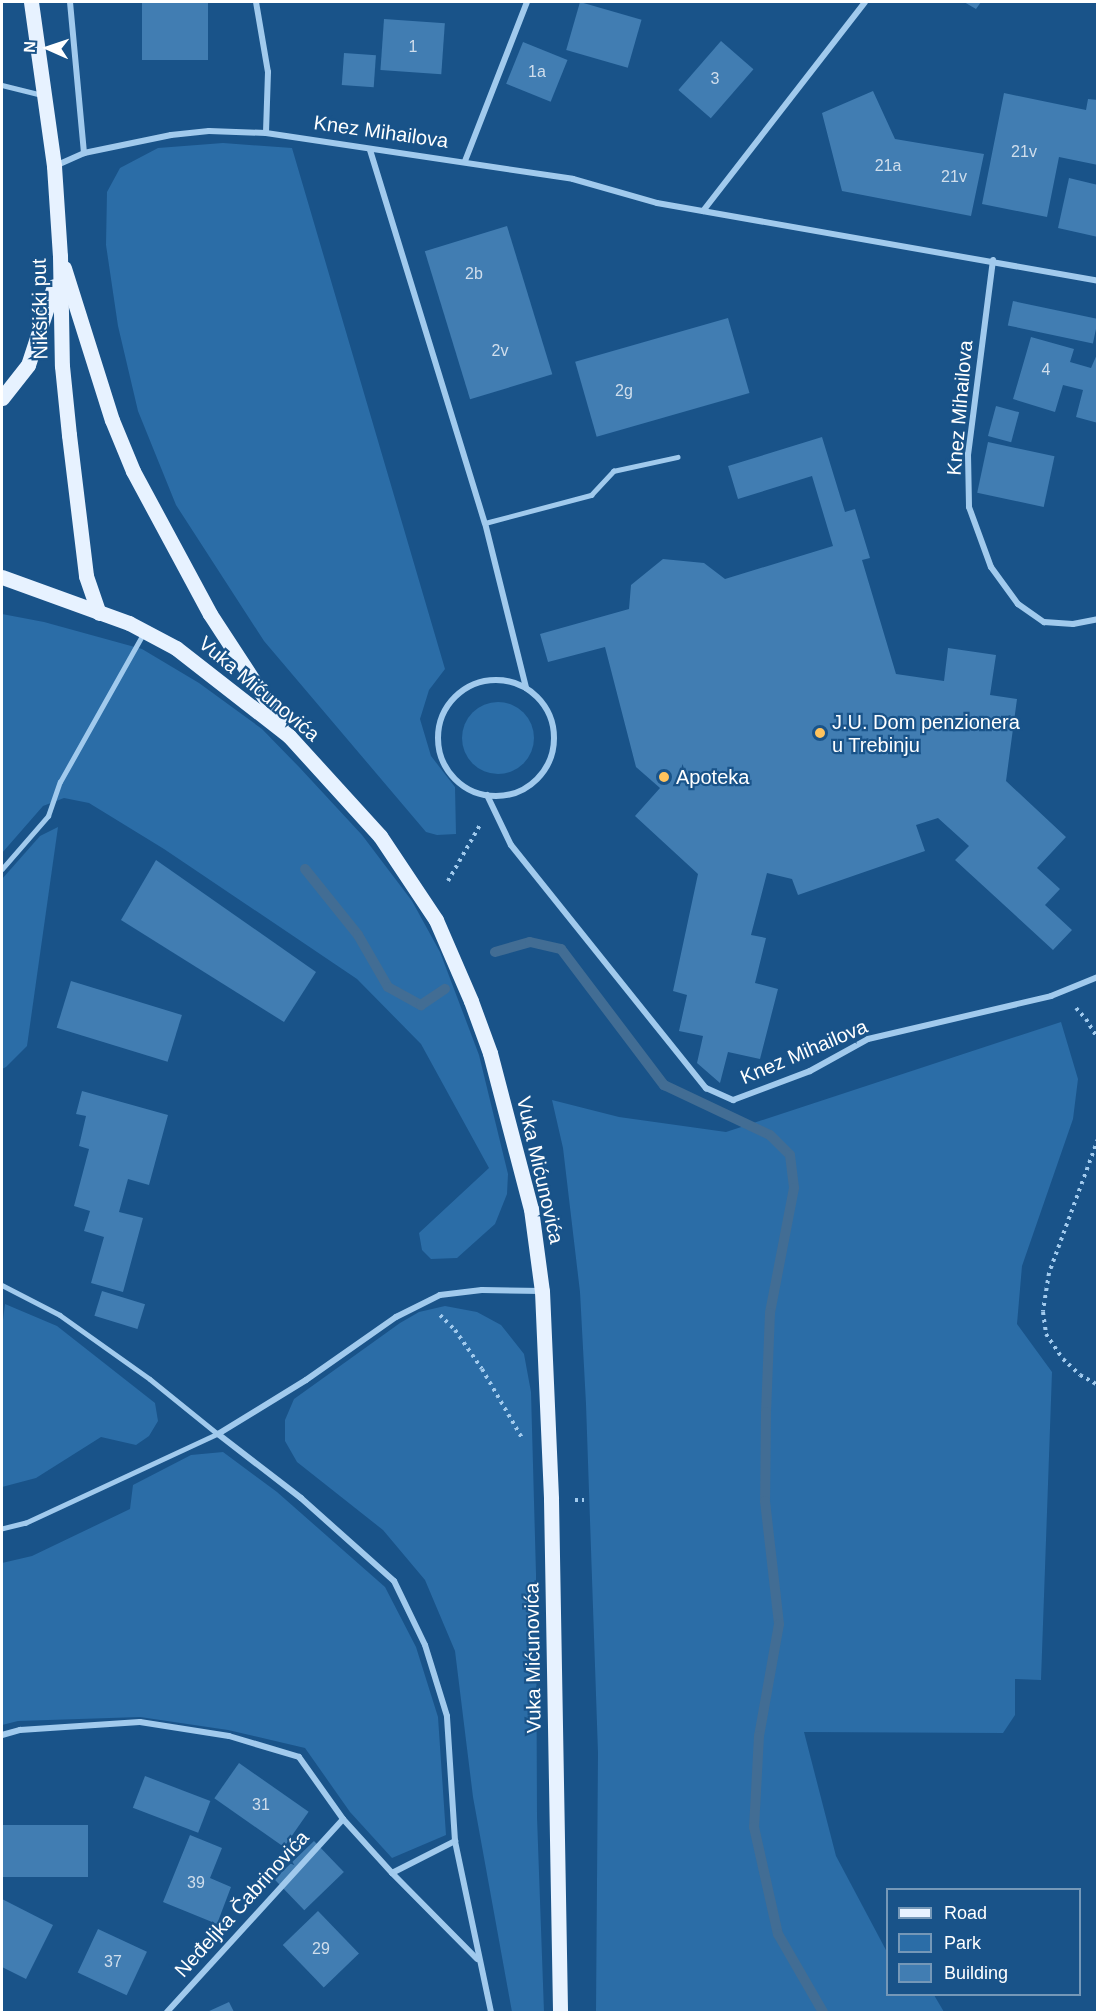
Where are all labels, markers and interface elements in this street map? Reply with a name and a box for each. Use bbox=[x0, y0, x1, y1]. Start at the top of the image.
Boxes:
north arrow bbox=[18, 18, 78, 78]
house number: 1 bbox=[409, 37, 417, 57]
text: N bbox=[21, 41, 38, 53]
house number: 1a bbox=[528, 62, 546, 82]
house number: 3 bbox=[711, 69, 719, 89]
street label: Knez Mihailova bbox=[312, 111, 450, 153]
house number: 21v bbox=[1011, 142, 1037, 162]
house number: 21a bbox=[875, 156, 901, 176]
house number: 21v bbox=[941, 167, 967, 187]
street label: Nikšićki put bbox=[27, 258, 53, 360]
house number: 2b bbox=[465, 264, 483, 284]
street label: Knez Mihailova bbox=[942, 339, 978, 477]
house number: 2v bbox=[492, 341, 508, 361]
house number: 4 bbox=[1042, 360, 1050, 380]
house number: 2g bbox=[615, 381, 633, 401]
street label: Vuka Mićunovića bbox=[194, 631, 324, 747]
place label: J.U. Dom penzionera u Trebinju bbox=[832, 710, 1020, 757]
marker: J.U. Dom penzionera u Trebinju bbox=[813, 726, 827, 740]
place label: Apoteka bbox=[676, 765, 749, 789]
marker: Apoteka bbox=[657, 770, 671, 784]
street label: Knez Mihailova bbox=[737, 1014, 871, 1090]
street label: Vuka Mićunovića bbox=[511, 1094, 569, 1246]
street label: Vuka Mićunovića bbox=[520, 1583, 546, 1733]
house number: 31 bbox=[252, 1795, 270, 1815]
street label: Neđeljka Čabrinovića bbox=[170, 1826, 314, 1982]
house number: 39 bbox=[187, 1873, 205, 1893]
legend bbox=[886, 1888, 1081, 1996]
text: Road bbox=[944, 1903, 987, 1923]
text: Park bbox=[944, 1933, 981, 1953]
house number: 29 bbox=[312, 1939, 330, 1959]
house number: 37 bbox=[104, 1952, 122, 1972]
text: Building bbox=[944, 1963, 1008, 1983]

